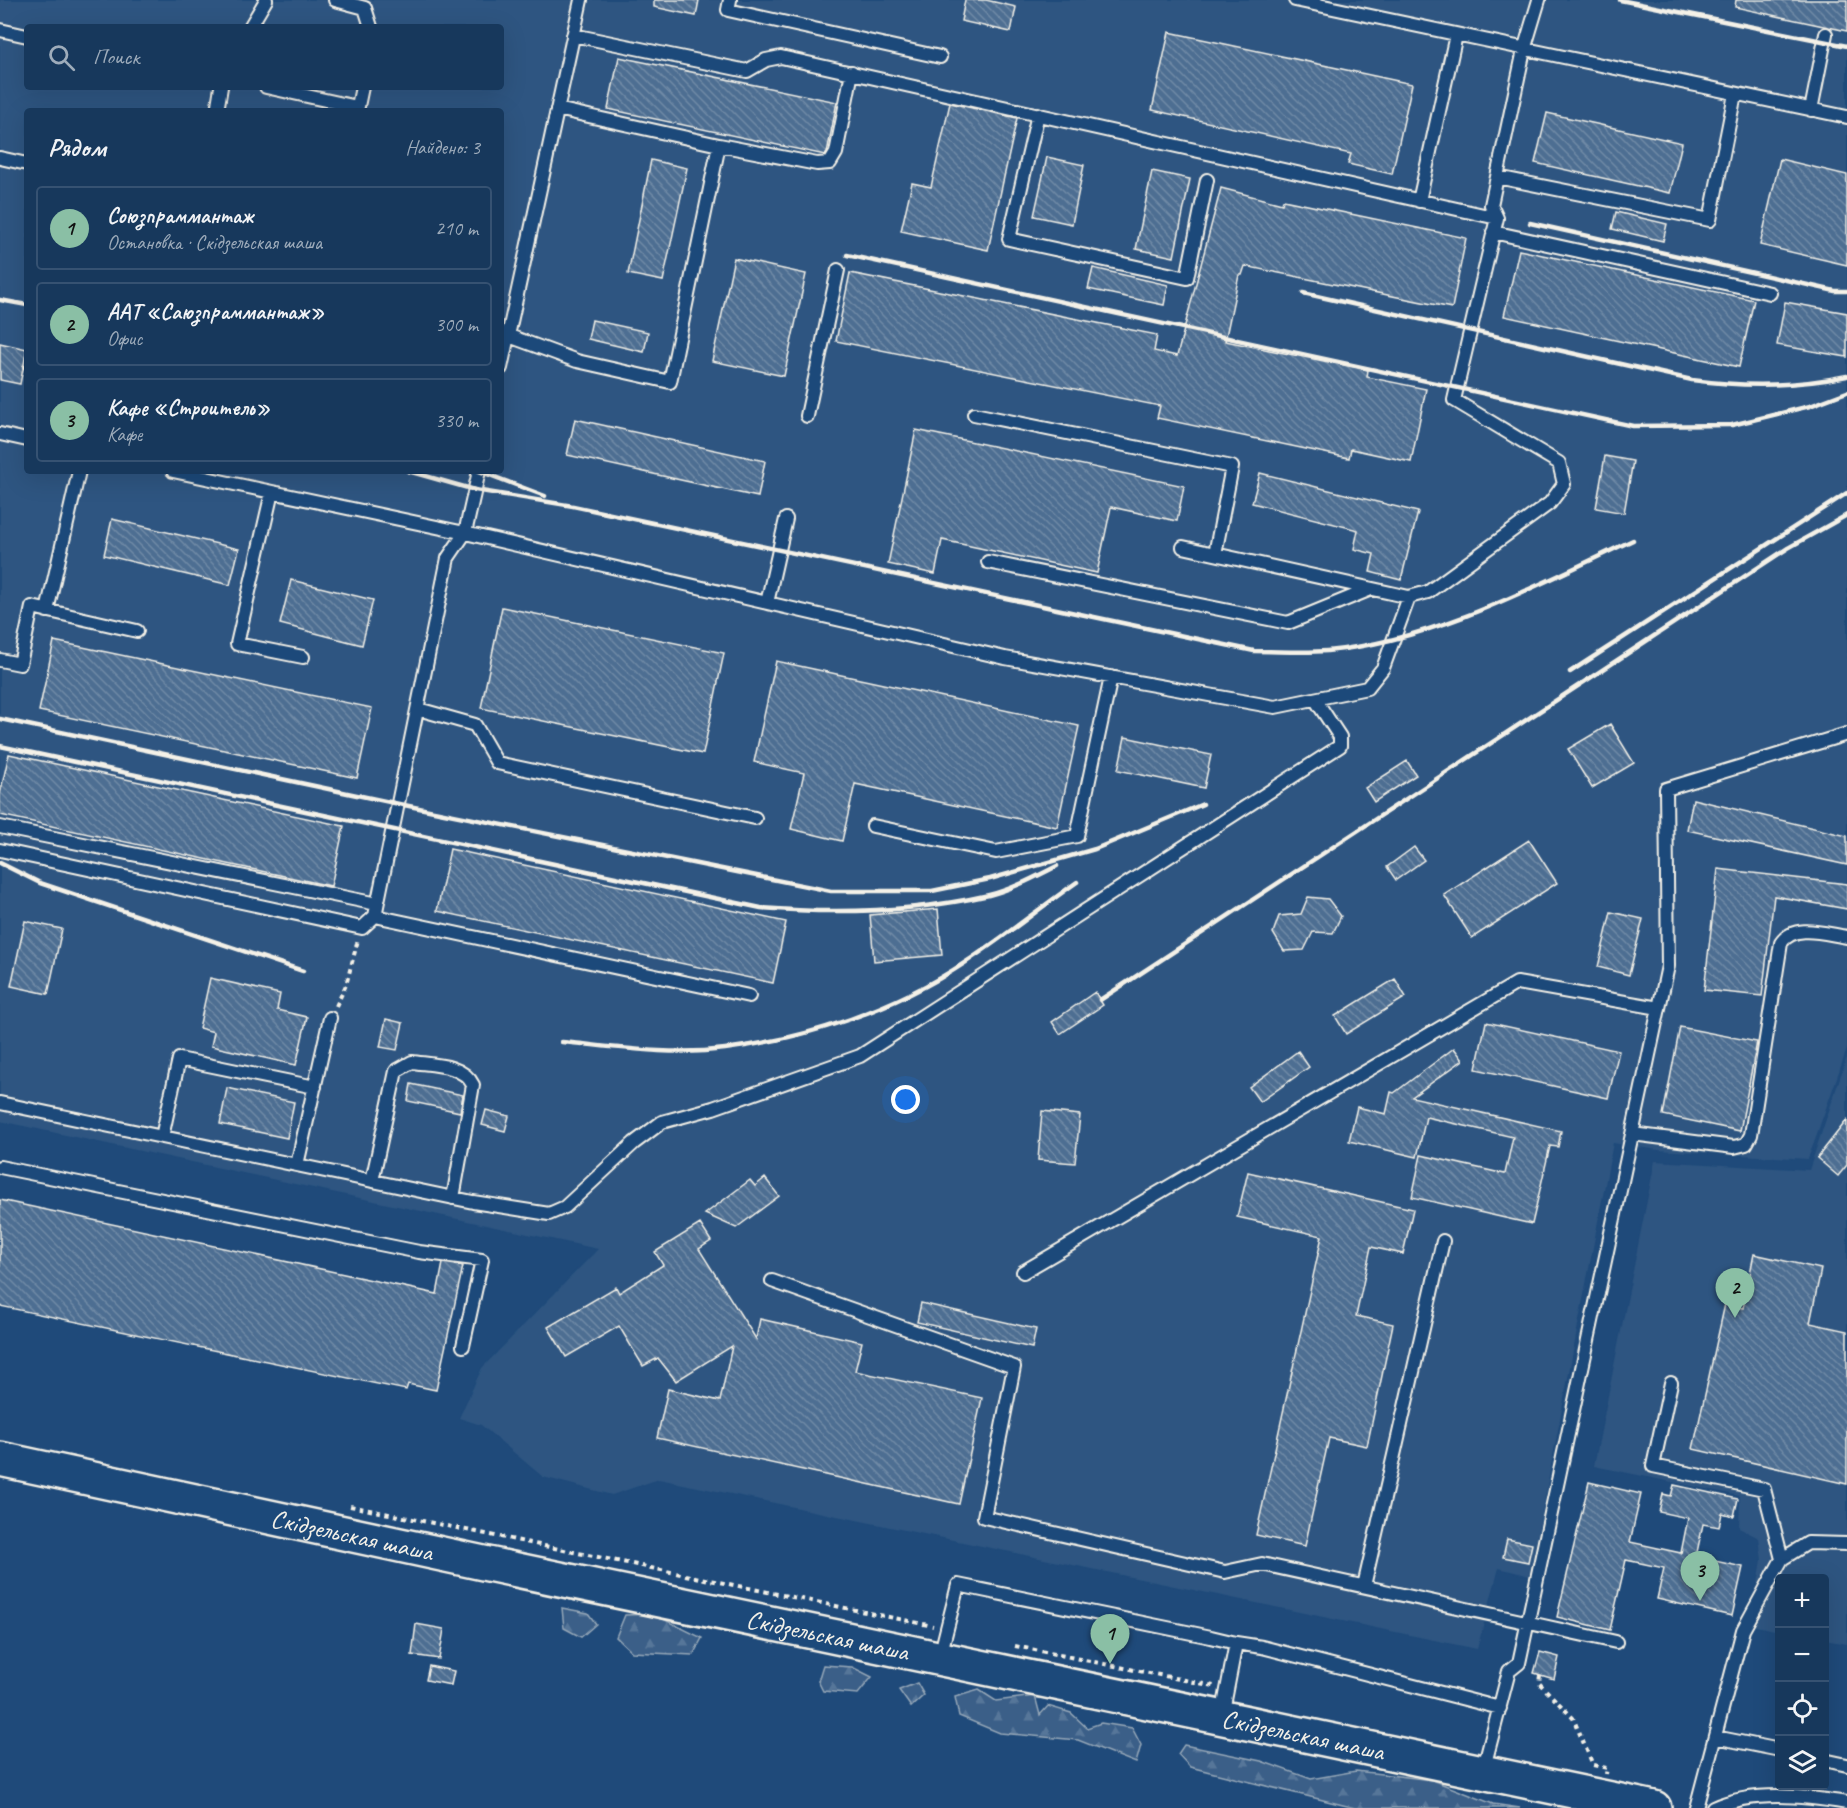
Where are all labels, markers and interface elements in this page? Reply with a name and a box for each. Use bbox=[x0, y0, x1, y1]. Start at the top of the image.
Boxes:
search box bbox=[24, 24, 504, 90]
icon: search bbox=[45, 41, 78, 74]
text: Поиск bbox=[93, 43, 139, 71]
text: Рядом bbox=[48, 131, 106, 164]
text: Найдено: 3 bbox=[405, 135, 480, 160]
text: Союзпраммантаж bbox=[107, 202, 253, 230]
text: 1 bbox=[65, 216, 74, 241]
text: 210 m bbox=[435, 216, 478, 241]
text: Остановка · Скідзельская шаша bbox=[107, 230, 322, 255]
text: ААТ «Саюзпраммантаж» bbox=[107, 298, 324, 326]
text: 2 bbox=[65, 312, 74, 337]
text: 300 m bbox=[435, 312, 478, 337]
text: Офис bbox=[107, 326, 142, 351]
text: Кафе «Строитель» bbox=[107, 394, 270, 422]
text: 3 bbox=[65, 408, 74, 433]
text: 330 m bbox=[435, 408, 478, 433]
text: Кафе bbox=[107, 422, 142, 447]
your location bbox=[891, 1085, 920, 1114]
pin: 2 bbox=[1716, 1268, 1754, 1318]
street label: Скідзельская шаша bbox=[268, 1502, 437, 1569]
pin: 3 bbox=[1680, 1552, 1720, 1601]
map controls bbox=[1775, 1574, 1829, 1790]
button: + bbox=[1775, 1574, 1829, 1628]
street label: Скідзельская шаша bbox=[743, 1602, 913, 1669]
pin: 1 bbox=[1090, 1614, 1130, 1664]
button: − bbox=[1775, 1628, 1829, 1682]
button: locate bbox=[1775, 1682, 1829, 1736]
street label: Скідзельская шаша bbox=[1219, 1702, 1389, 1768]
button: layers bbox=[1775, 1736, 1829, 1790]

